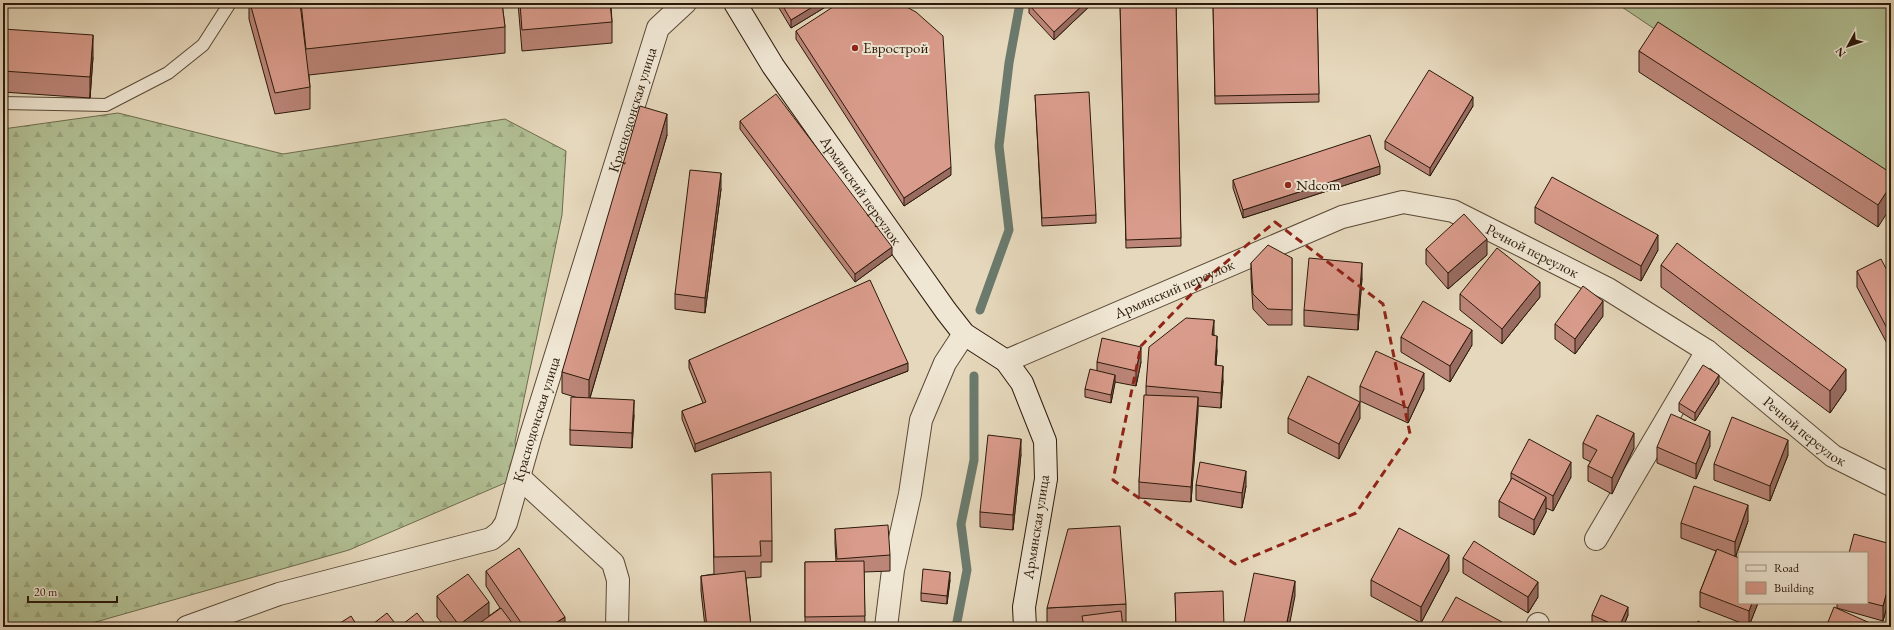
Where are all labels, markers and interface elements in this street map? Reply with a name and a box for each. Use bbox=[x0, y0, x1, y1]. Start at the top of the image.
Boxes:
north arrow bbox=[1828, 26, 1868, 66]
place label: Еврострой bbox=[863, 38, 928, 57]
marker: Еврострой bbox=[850, 43, 860, 53]
text: N bbox=[1832, 44, 1849, 60]
street label: Краснодонская улица bbox=[604, 45, 660, 175]
street label: Армянский переулок bbox=[816, 131, 906, 248]
place label: Ndcom bbox=[1296, 175, 1341, 194]
marker: Ndcom bbox=[1283, 180, 1293, 190]
street label: Речной переулок bbox=[1483, 219, 1582, 282]
street label: Армянский переулок bbox=[1110, 254, 1237, 323]
street label: Краснодонская улица bbox=[508, 354, 564, 484]
street label: Речной переулок bbox=[1759, 392, 1849, 470]
street label: Армянская улица bbox=[1018, 473, 1053, 581]
legend bbox=[1738, 552, 1868, 604]
text: Road bbox=[1774, 560, 1800, 576]
scale bar bbox=[28, 578, 117, 604]
text: Building bbox=[1774, 580, 1815, 596]
text: 20 m bbox=[34, 584, 58, 600]

